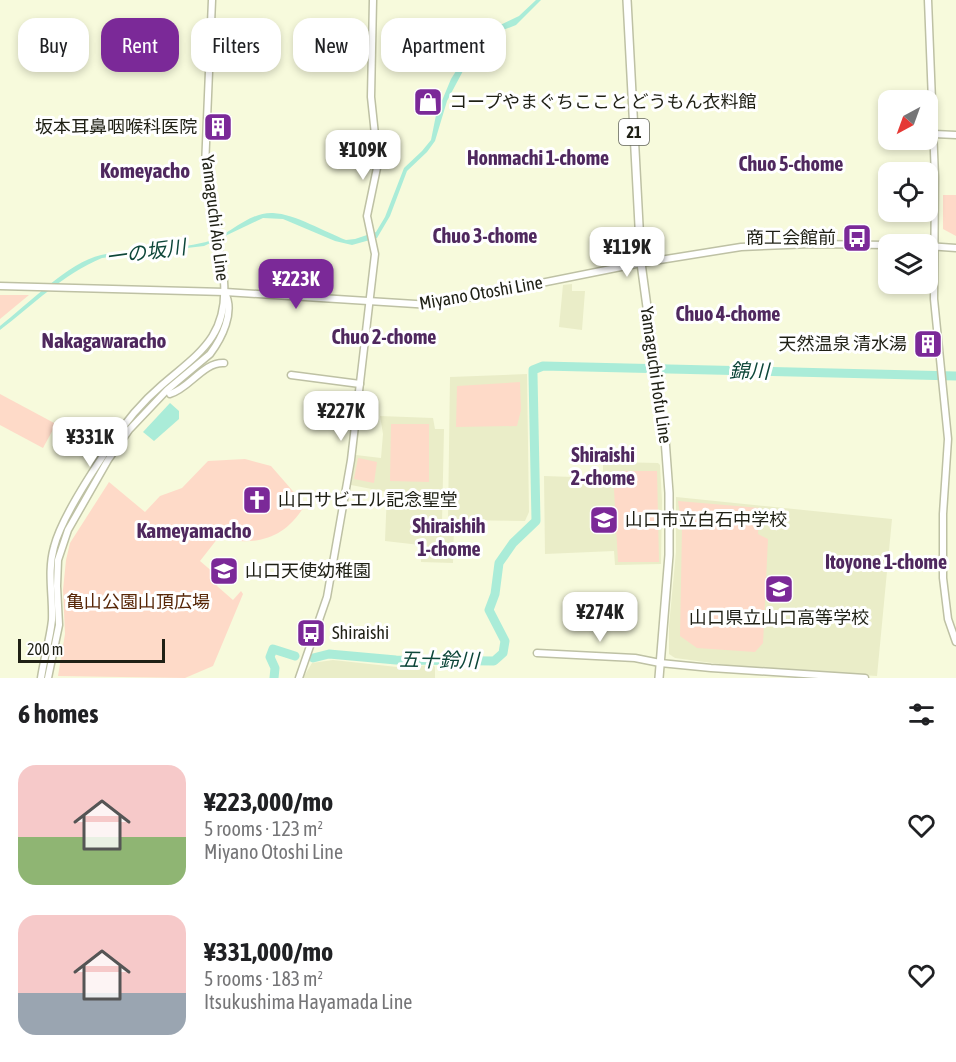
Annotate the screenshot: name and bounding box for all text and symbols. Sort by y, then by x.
chip: Buy [18,18,89,72]
chip: Rent [101,18,179,72]
chip: Filters [191,18,281,72]
chip: New [293,18,369,72]
chip: Apartment [381,18,506,72]
shop icon: コープやまぐちここと どうもん衣料館 [412,86,444,118]
north arrow [878,90,938,150]
map controls [878,90,938,294]
place label: コープやまぐちここと どうもん衣料館 [449,91,756,112]
building icon: 坂本耳鼻咽喉科医院 [202,111,234,143]
place label: 坂本耳鼻咽喉科医院 [35,116,197,137]
road number: 21 [619,119,649,145]
pin: ¥109K [321,130,405,181]
text: ¥109K [340,138,386,161]
district label: Honmachi 1-chome [467,146,609,169]
district label: Chuo 5-chome [739,152,843,175]
street label: Yamaguchi Aio Line [197,154,234,282]
district label: Komeyacho [100,158,190,182]
button: locate [878,162,938,222]
bus stop icon: 商工会館前 [841,222,873,254]
district label: Chuo 3-chome [433,224,537,247]
pin: ¥119K [585,227,669,278]
place label: 商工会館前 [746,227,836,248]
water label: 一の坂川 [105,234,189,268]
button: layers [878,234,938,294]
text: ¥119K [604,235,650,258]
pin: ¥223K [254,259,338,310]
text: ¥223K [273,267,319,290]
street label: Miyano Otoshi Line [417,271,544,314]
district label: Chuo 4-chome [676,302,780,325]
street label: Yamaguchi Hofu Line [636,305,677,445]
district label: Chuo 2-chome [332,325,436,348]
district label: Nakagawaracho [42,328,167,352]
building icon: 天然温泉 清水湯 [912,328,944,360]
place label: 天然温泉 清水湯 [779,333,907,354]
water label: 錦川 [729,359,771,382]
pin: ¥227K [299,391,383,442]
text: ¥227K [318,399,364,422]
pin: ¥331K [48,417,132,468]
text: ¥331K [67,425,113,448]
district label: Shiraishi 2-chome [571,443,635,489]
church icon: 山口サビエル記念聖堂 [241,484,273,516]
place label: 山口サビエル記念聖堂 [278,489,458,510]
school or university icon: 山口市立白石中学校 [588,504,620,536]
place label: 山口市立白石中学校 [625,509,787,530]
district label: Shiraishih 1-chome [412,514,486,560]
district label: Kameyamacho [137,518,252,542]
district label: Itoyone 1-chome [825,550,947,573]
school or university icon: 山口天使幼稚園 [208,555,240,587]
place label: 山口天使幼稚園 [245,560,371,581]
school or university icon: 山口県立山口高等学校 [763,573,795,605]
park label: 亀山公園山頂広場 [66,591,210,612]
pin: ¥274K [558,592,642,643]
text: ¥274K [577,600,623,623]
place label: 山口県立山口高等学校 [689,607,869,628]
bus stop icon: Shiraishi [295,617,327,649]
place label: Shiraishi [332,622,389,643]
scale bar [18,636,165,664]
text: 200 m [27,640,63,658]
water label: 五十鈴川 [399,647,481,672]
icon: filters [905,698,938,731]
text: 6 homes [18,699,98,729]
text: ¥223,000/mo [204,787,333,817]
icon: home [66,789,138,861]
icon: heart [905,809,938,842]
text: 5 rooms · 123 m² [204,817,323,840]
text: Miyano Otoshi Line [204,840,343,863]
text: ¥331,000/mo [204,937,333,967]
icon: home [66,939,138,1011]
icon: heart [905,959,938,992]
text: 5 rooms · 183 m² [204,967,323,990]
text: Itsukushima Hayamada Line [204,990,412,1013]

